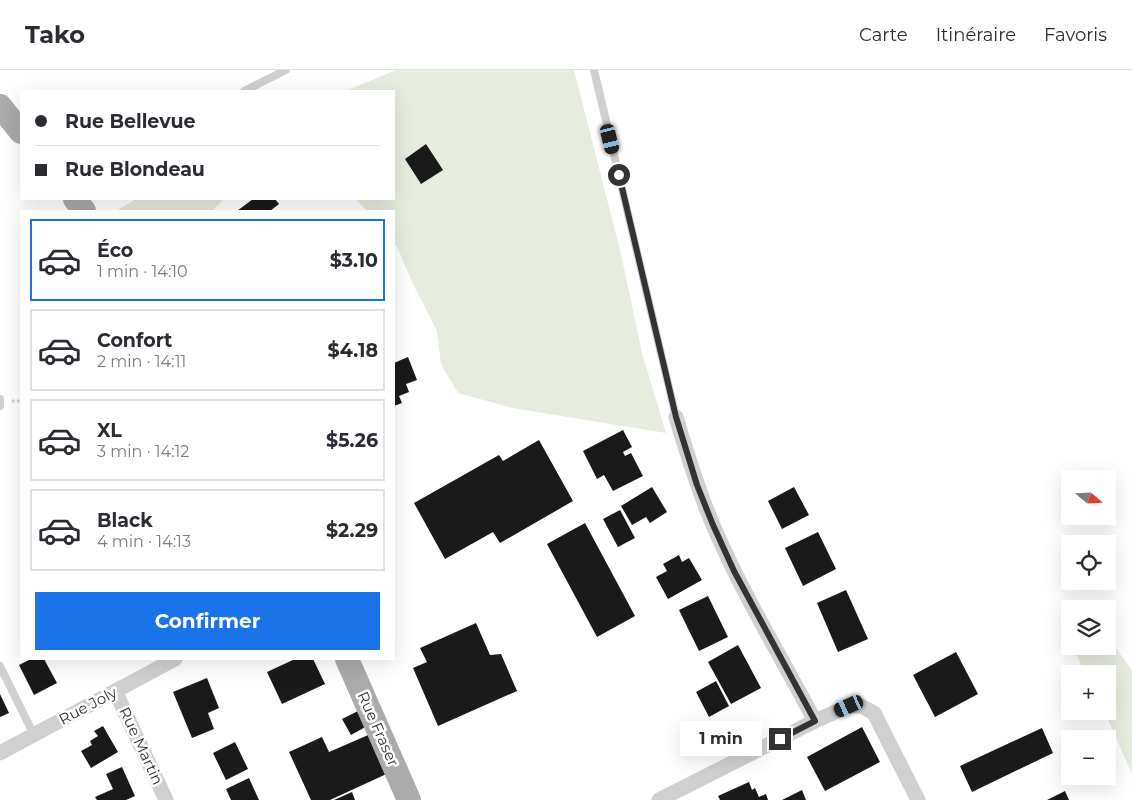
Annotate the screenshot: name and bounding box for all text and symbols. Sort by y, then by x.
text: Tako [25,20,85,49]
text: Carte [859,24,908,46]
text: Itinéraire [936,24,1016,46]
text: Favoris [1044,24,1107,46]
text: Rue Bellevue [65,110,196,133]
car [599,123,620,155]
text: Rue Blondeau [65,158,205,181]
route start [608,164,630,186]
icon: car [37,238,82,283]
text: Éco [97,239,133,262]
text: $3.10 [330,249,378,272]
text: 1 min · 14:10 [97,262,188,281]
icon: car [37,328,82,373]
text: Confort [97,329,172,352]
text: $4.18 [328,339,378,362]
text: 2 min · 14:11 [97,352,186,371]
icon: car [37,418,82,463]
text: XL [97,419,122,442]
text: $5.26 [326,429,378,452]
text: 3 min · 14:12 [97,442,189,461]
north arrow [1061,470,1116,525]
map controls [1061,470,1116,785]
icon: car [37,508,82,553]
text: Black [97,509,153,532]
text: $2.29 [326,519,378,542]
text: 4 min · 14:13 [97,532,191,551]
button: locate [1061,535,1116,590]
button: Confirmer [35,592,380,650]
button: layers [1061,600,1116,655]
button: + [1061,665,1116,720]
street label: Rue Joly [56,682,121,729]
street label: Rue Fraser [354,688,403,769]
car [832,693,865,719]
street label: Rue Martin [115,704,168,788]
callout: 1 min [680,722,762,756]
route end [769,728,791,750]
text: 1 min [699,729,743,748]
button: − [1061,730,1116,785]

